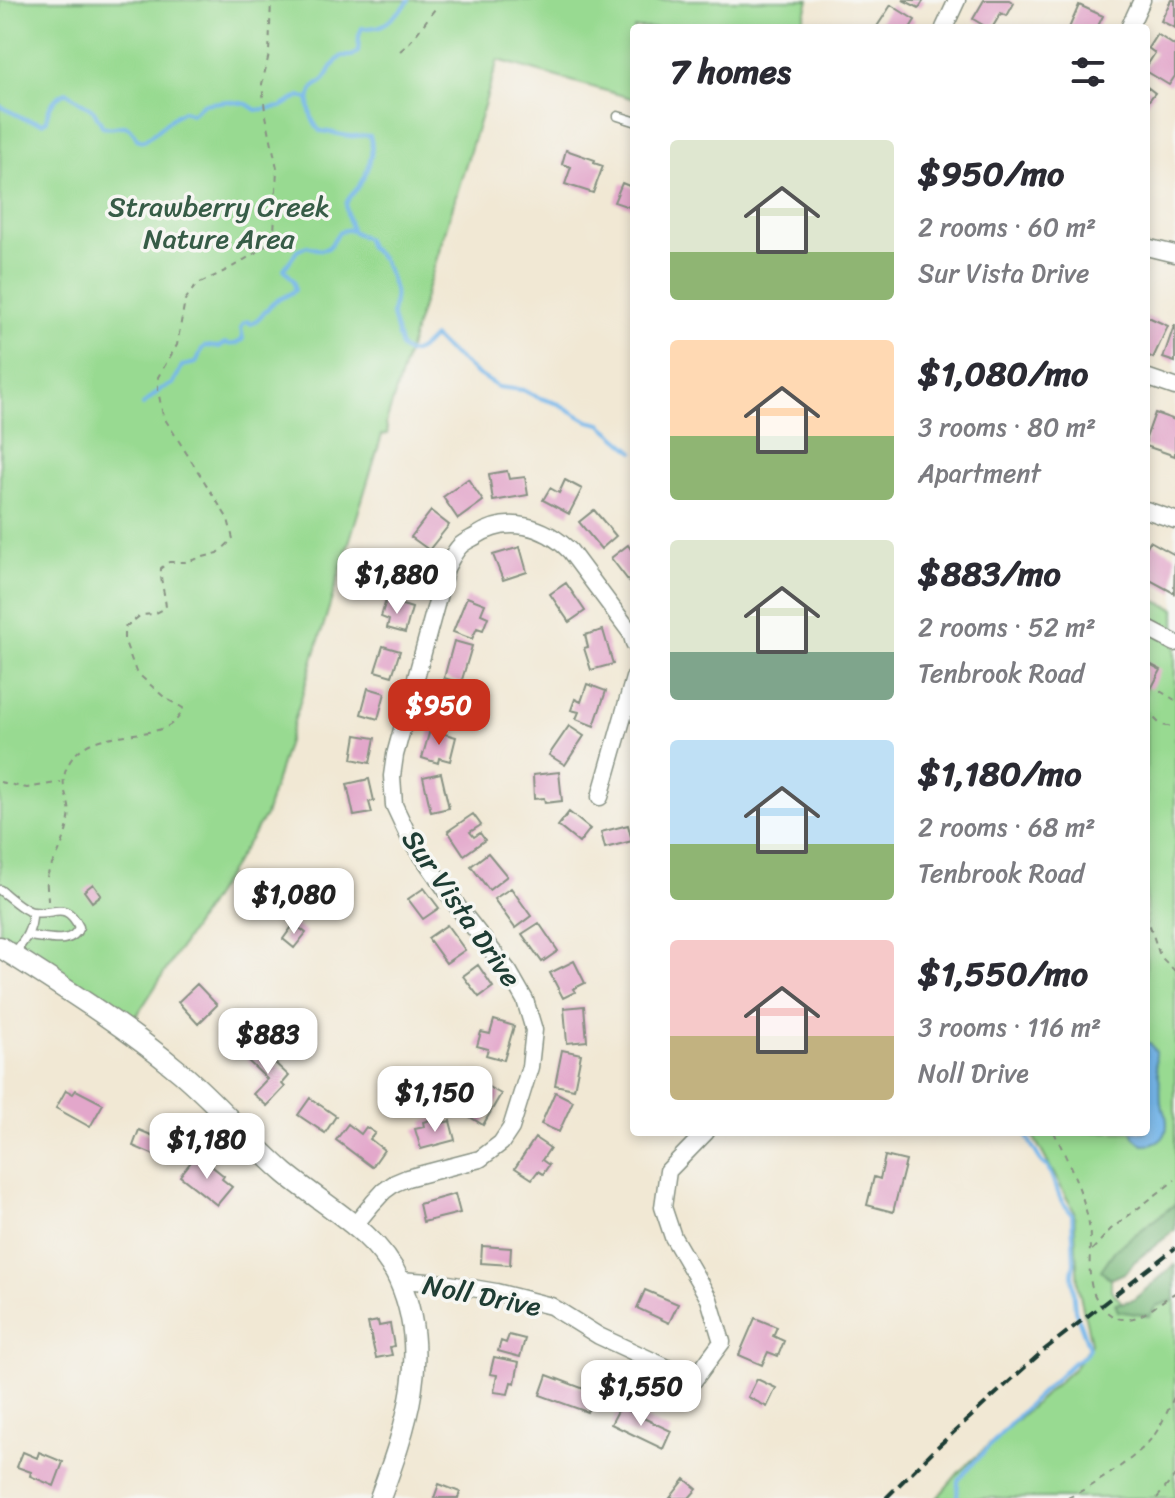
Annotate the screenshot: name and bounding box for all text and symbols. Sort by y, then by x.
text: 7 homes [670,42,791,102]
icon: filters [1066,50,1110,94]
text: $950/mo [918,144,1064,204]
icon: home [734,172,830,268]
park label: Strawberry Creek Nature Area [108,182,330,263]
text: 2 rooms · 60 m² [918,204,1096,250]
text: Sur Vista Drive [918,250,1089,296]
text: $1,080/mo [918,344,1088,404]
icon: home [734,372,830,468]
text: 3 rooms · 80 m² [918,404,1096,450]
text: Apartment [918,450,1041,496]
text: $883/mo [918,544,1061,604]
pin: $1,880 [332,548,462,616]
text: $1,880 [355,551,439,597]
icon: home [734,572,830,668]
text: 2 rooms · 52 m² [918,604,1096,650]
text: Tenbrook Road [918,650,1084,696]
pin: $950 [392,679,486,747]
text: $950 [406,682,472,728]
text: $1,180/mo [918,744,1081,804]
icon: home [734,772,830,868]
text: 2 rooms · 68 m² [918,804,1095,850]
street label: Sur Vista Drive [389,819,535,998]
text: Tenbrook Road [918,850,1084,896]
pin: $1,080 [229,868,359,936]
text: $1,080 [252,871,336,917]
text: $1,550/mo [918,944,1088,1004]
icon: home [734,972,830,1068]
text: 3 rooms · 116 m² [918,1004,1101,1050]
pin: $883 [221,1008,315,1076]
text: $883 [236,1011,300,1057]
text: Noll Drive [918,1050,1029,1096]
pin: $1,150 [370,1066,500,1134]
text: $1,150 [395,1069,475,1115]
pin: $1,180 [142,1113,272,1181]
text: $1,180 [168,1116,246,1162]
street label: Noll Drive [419,1260,545,1331]
pin: $1,550 [576,1360,706,1428]
text: $1,550 [599,1363,683,1409]

